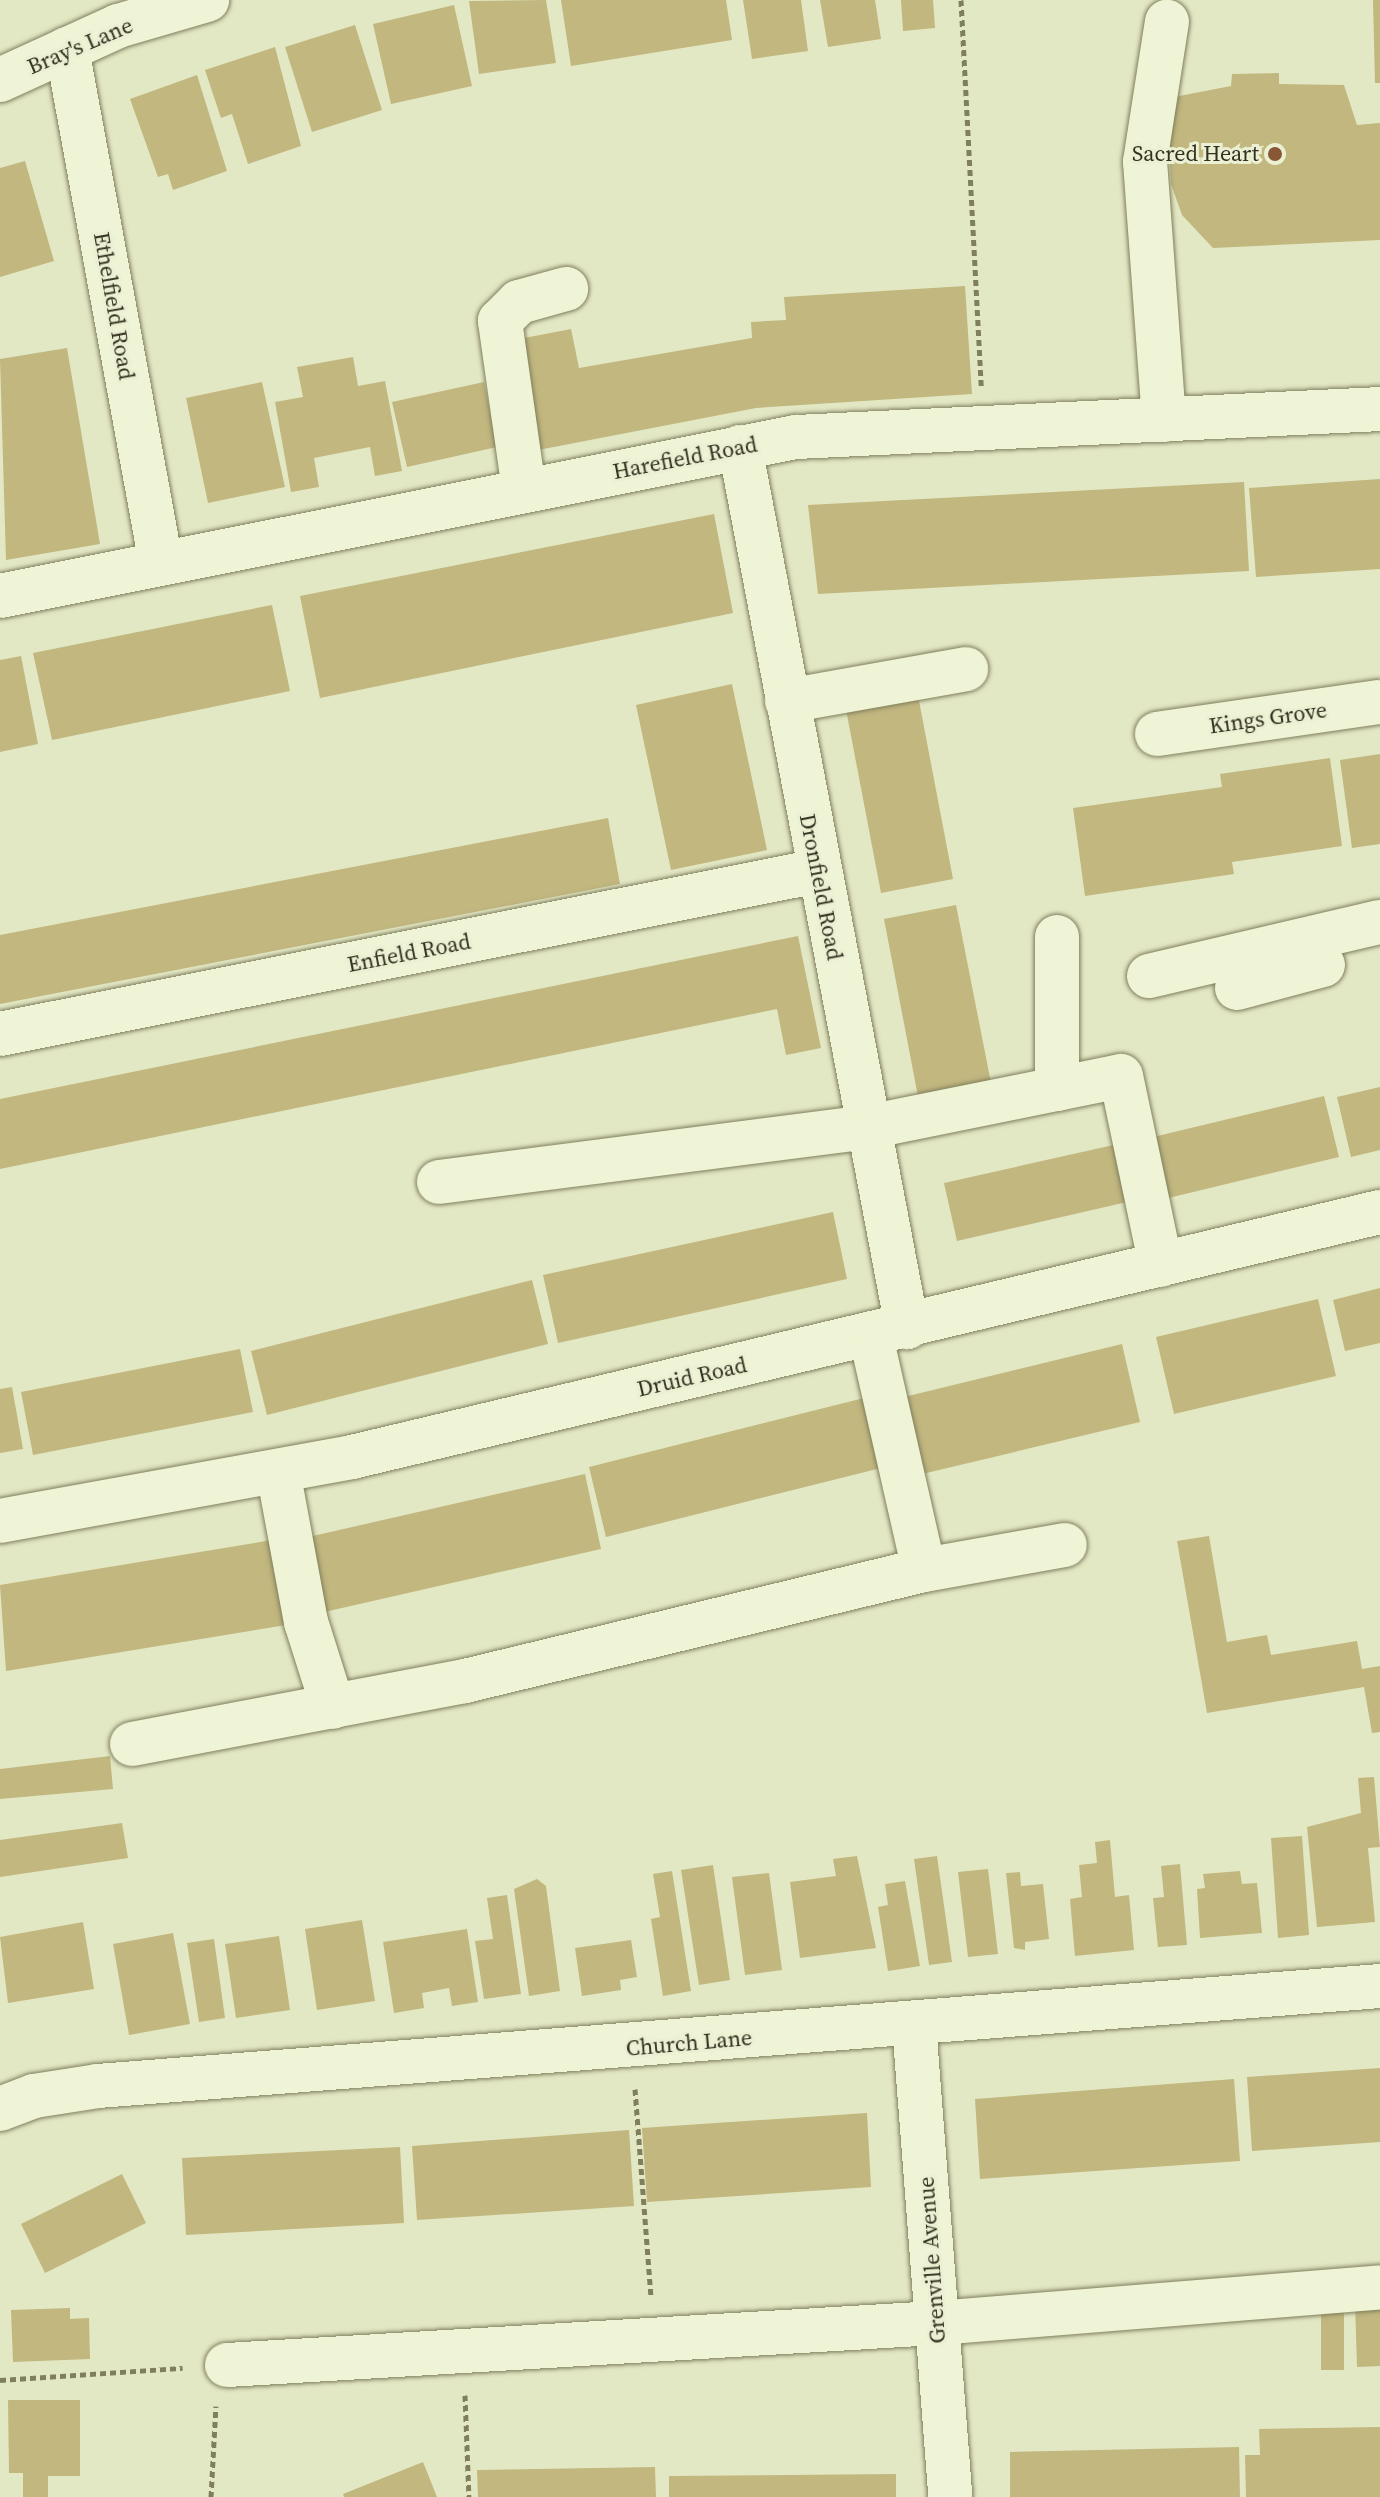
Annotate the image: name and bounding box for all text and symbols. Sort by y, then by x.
street label: Bray's Lane [23,12,137,80]
place label: Sacred Heart [1132,141,1259,167]
marker: Sacred Heart [1266,145,1284,163]
street label: Ethelfield Road [88,230,140,382]
street label: Harefield Road [611,431,759,485]
street label: Kings Grove [1207,697,1329,739]
street label: Dronfield Road [794,812,848,962]
street label: Enfield Road [345,928,473,978]
street label: Druid Road [635,1352,749,1402]
street label: Church Lane [625,2024,753,2062]
street label: Grenville Avenue [913,2176,951,2344]

